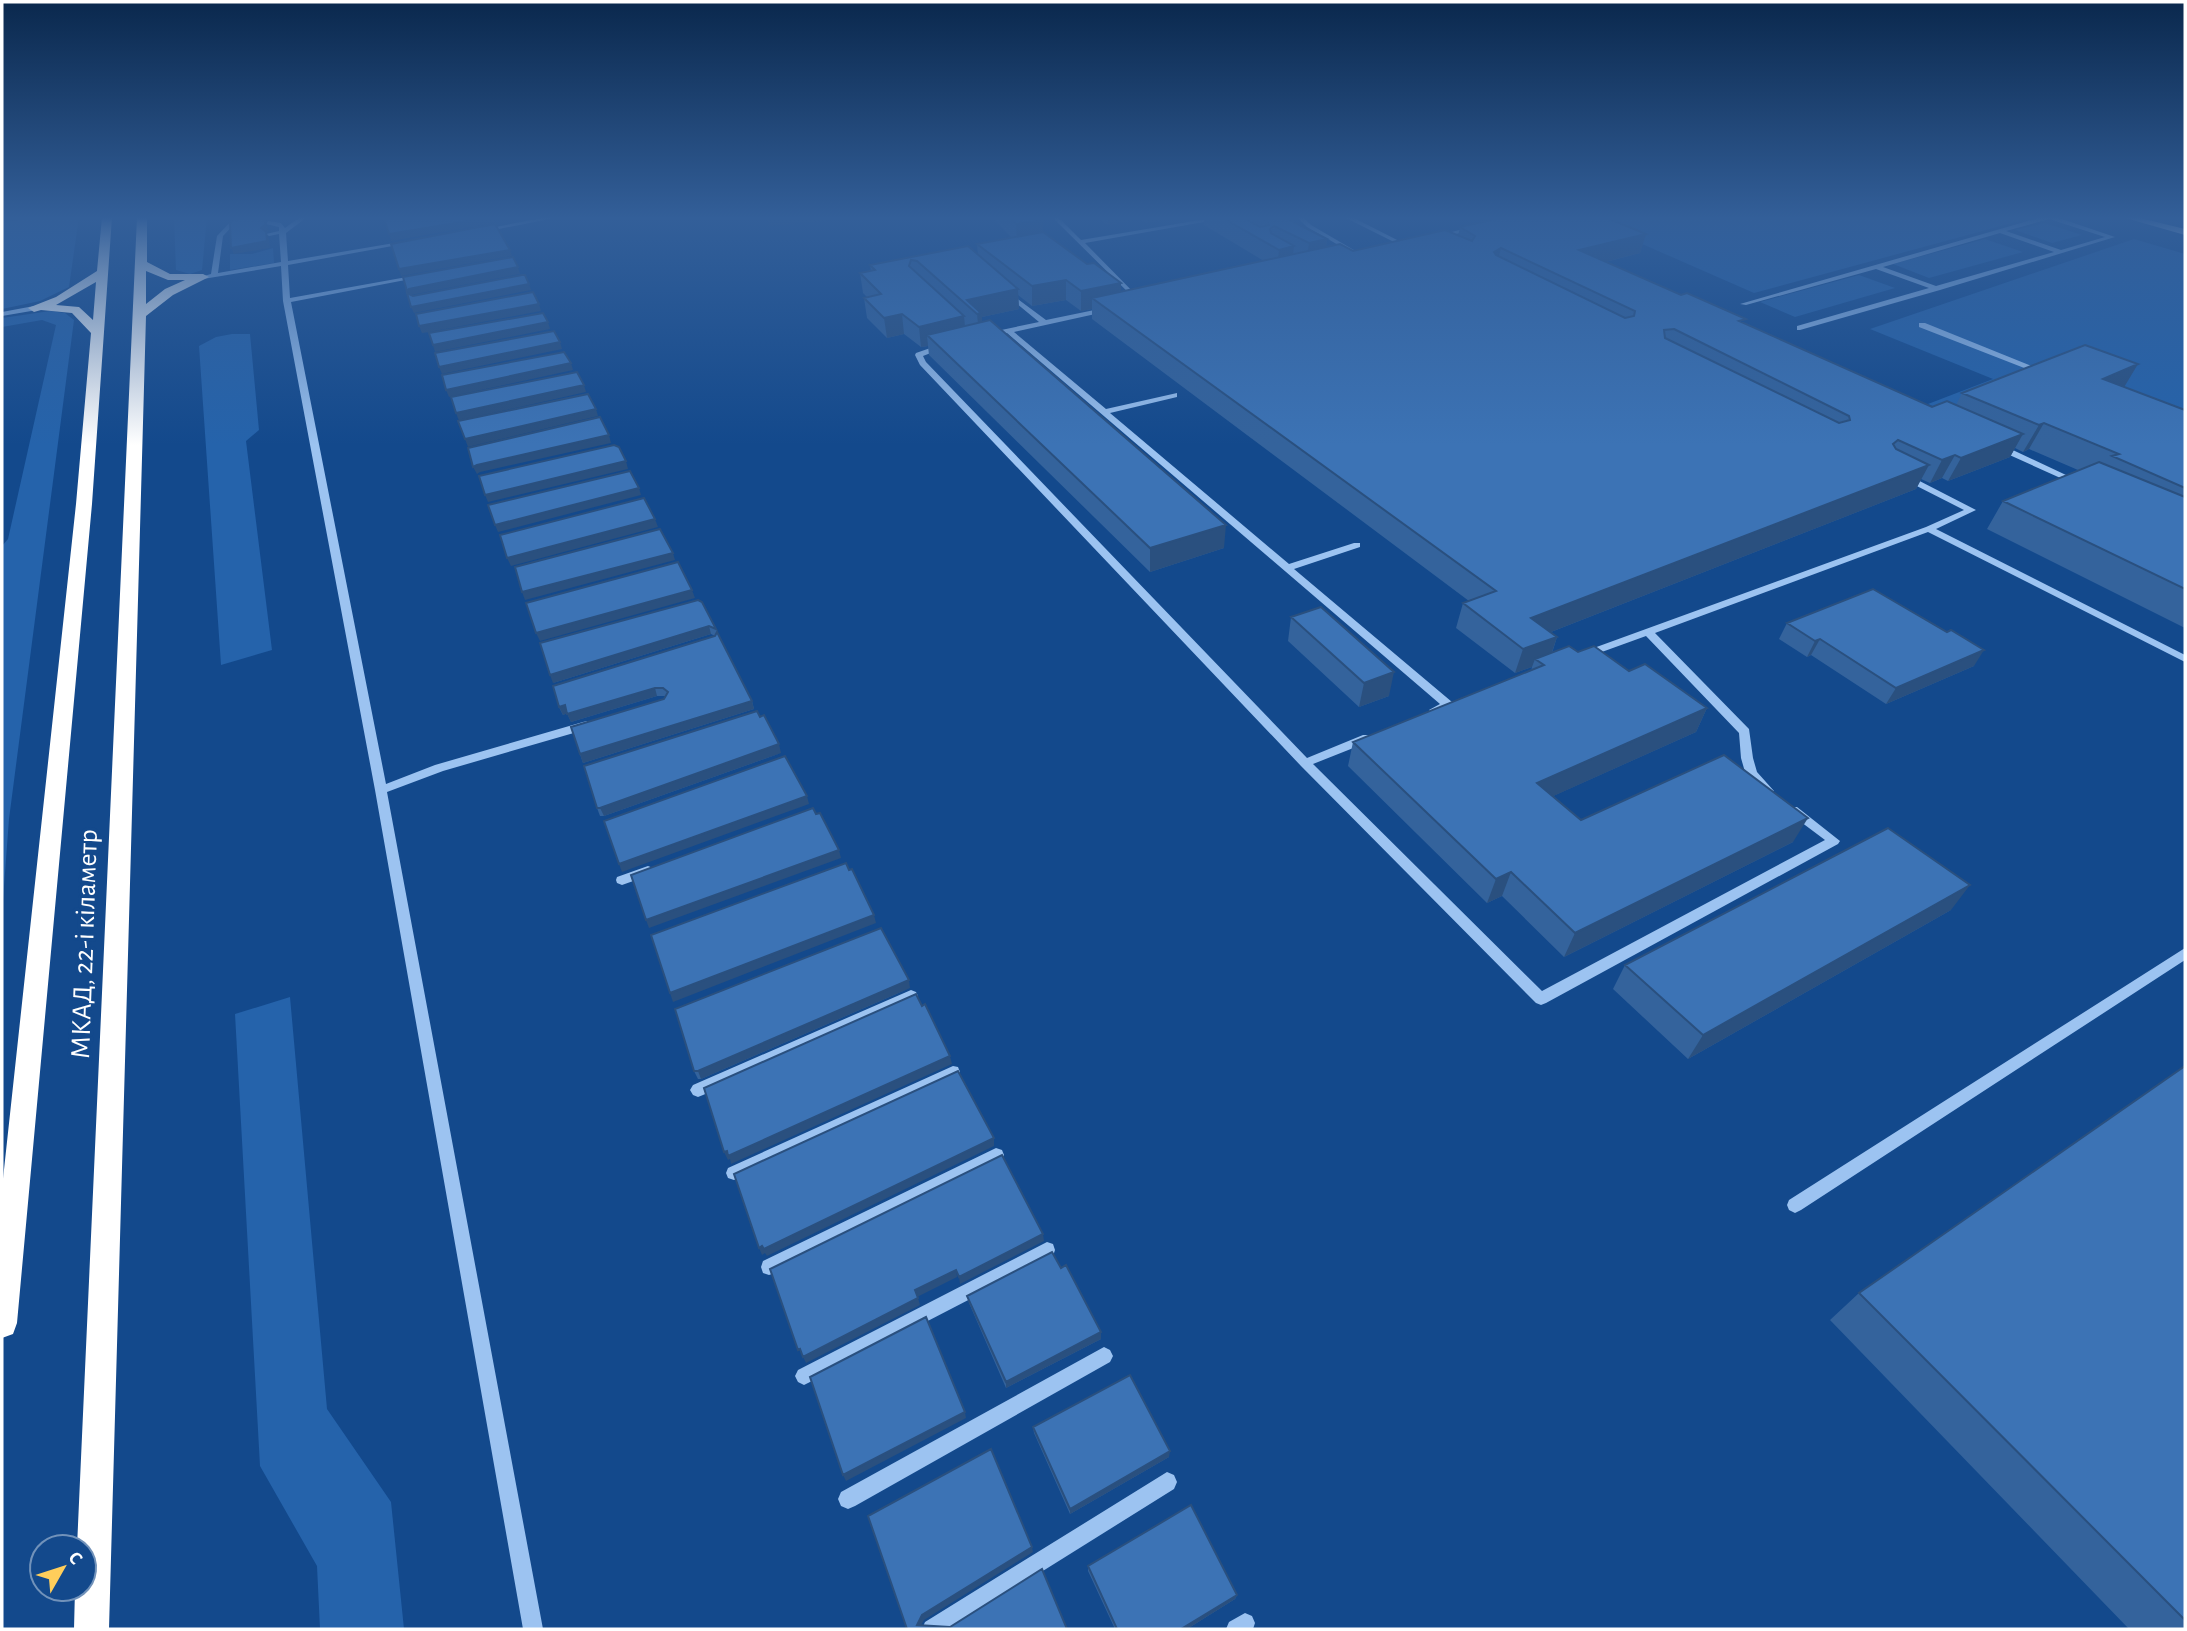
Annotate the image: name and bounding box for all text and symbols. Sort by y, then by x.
street label: МКАД, 22-і кіламетр [67,829,103,1059]
north arrow [28,1533,98,1603]
text: С [64,1548,86,1568]

